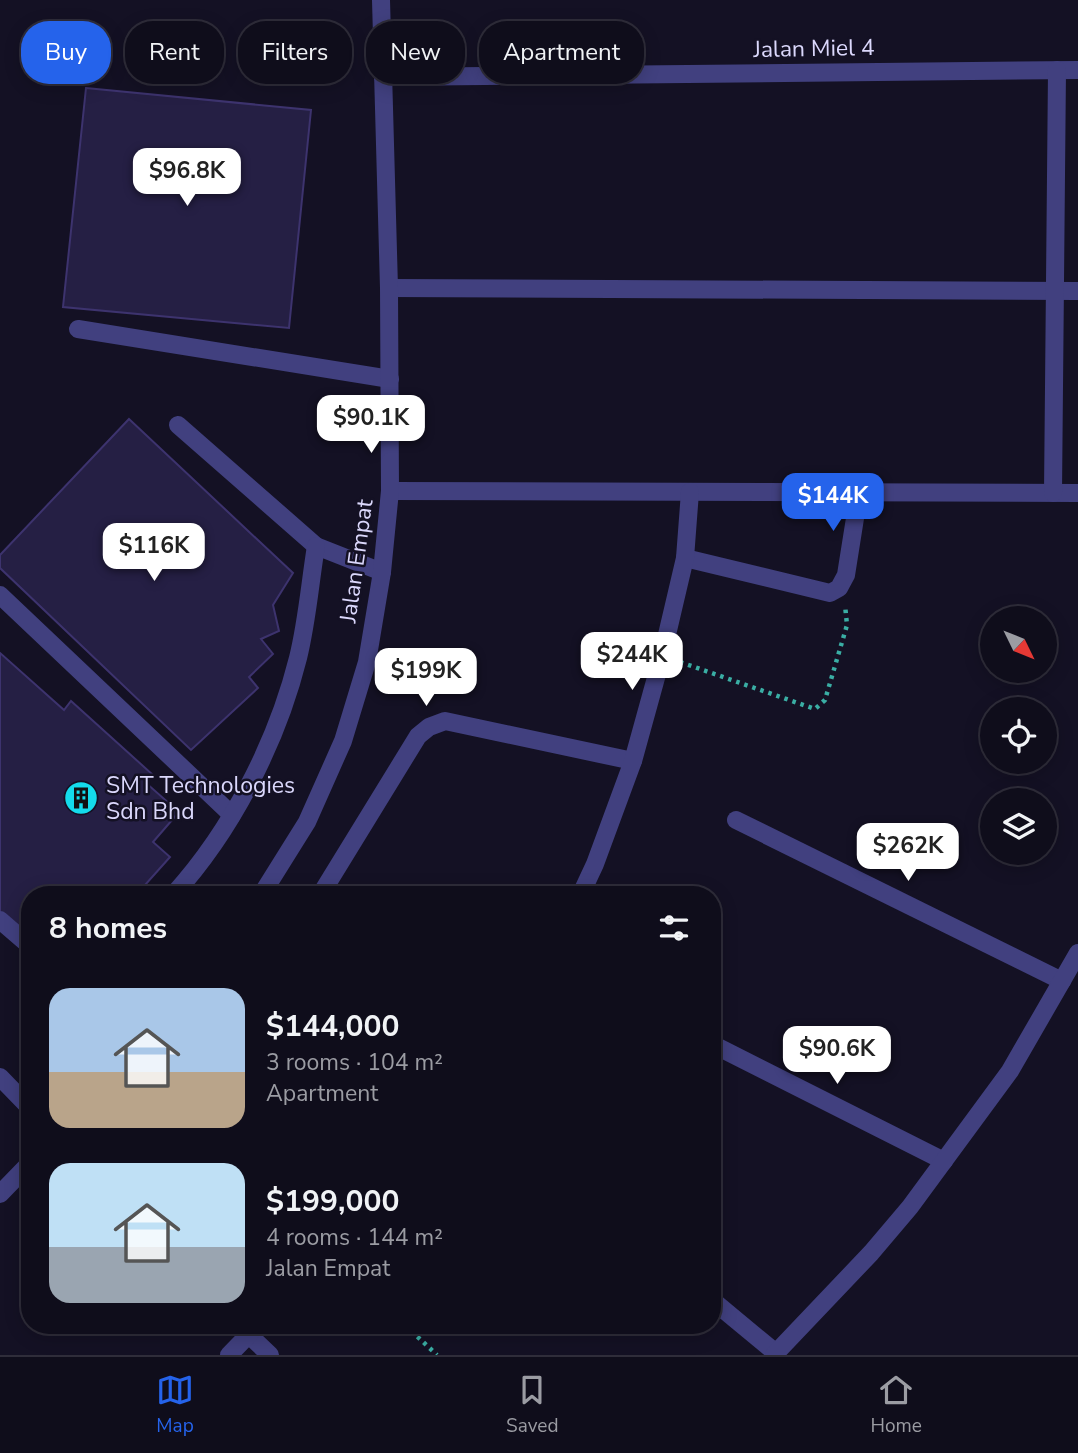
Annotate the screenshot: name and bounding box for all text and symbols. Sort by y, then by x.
chip: Buy [21,21,111,84]
chip: Rent [125,21,224,84]
chip: Filters [238,21,352,84]
chip: New [366,21,465,84]
chip: Apartment [479,21,644,84]
street label: Jalan Miel 4 [752,32,875,65]
pin: $96.8K [130,148,244,208]
text: $96.8K [149,155,225,186]
pin: $90.1K [314,396,428,455]
text: $90.1K [333,402,409,433]
pin: $144K [784,474,882,533]
text: $144K [798,480,868,511]
street label: Jalan Empat [332,496,381,626]
pin: $116K [105,524,203,583]
text: $116K [119,530,189,561]
north arrow [980,606,1057,682]
map controls [980,606,1057,865]
pin: $244K [583,632,681,692]
text: $244K [597,639,667,670]
pin: $199K [377,648,475,708]
text: $199K [391,655,461,686]
button: locate [980,697,1057,774]
place label: SMT Technologies Sdn Bhd [106,770,295,827]
building icon: SMT Technologies Sdn Bhd [62,779,100,817]
button: layers [980,788,1057,865]
pin: $262K [859,824,957,883]
text: $262K [873,830,943,861]
text: 8 homes [49,908,167,949]
icon: filters [655,909,693,947]
text: $144,000 [266,1006,399,1047]
icon: home [105,1016,189,1100]
pin: $90.6K [780,1026,894,1086]
text: $90.6K [799,1033,875,1064]
text: 3 rooms · 104 m² [266,1047,443,1078]
text: Apartment [266,1078,378,1109]
text: $199,000 [266,1181,399,1222]
icon: home [105,1191,189,1275]
text: 4 rooms · 144 m² [266,1222,443,1253]
text: Jalan Empat [266,1253,390,1284]
tab: Map [156,1371,194,1439]
tab: Saved [506,1371,559,1439]
tab: Home [871,1371,922,1439]

